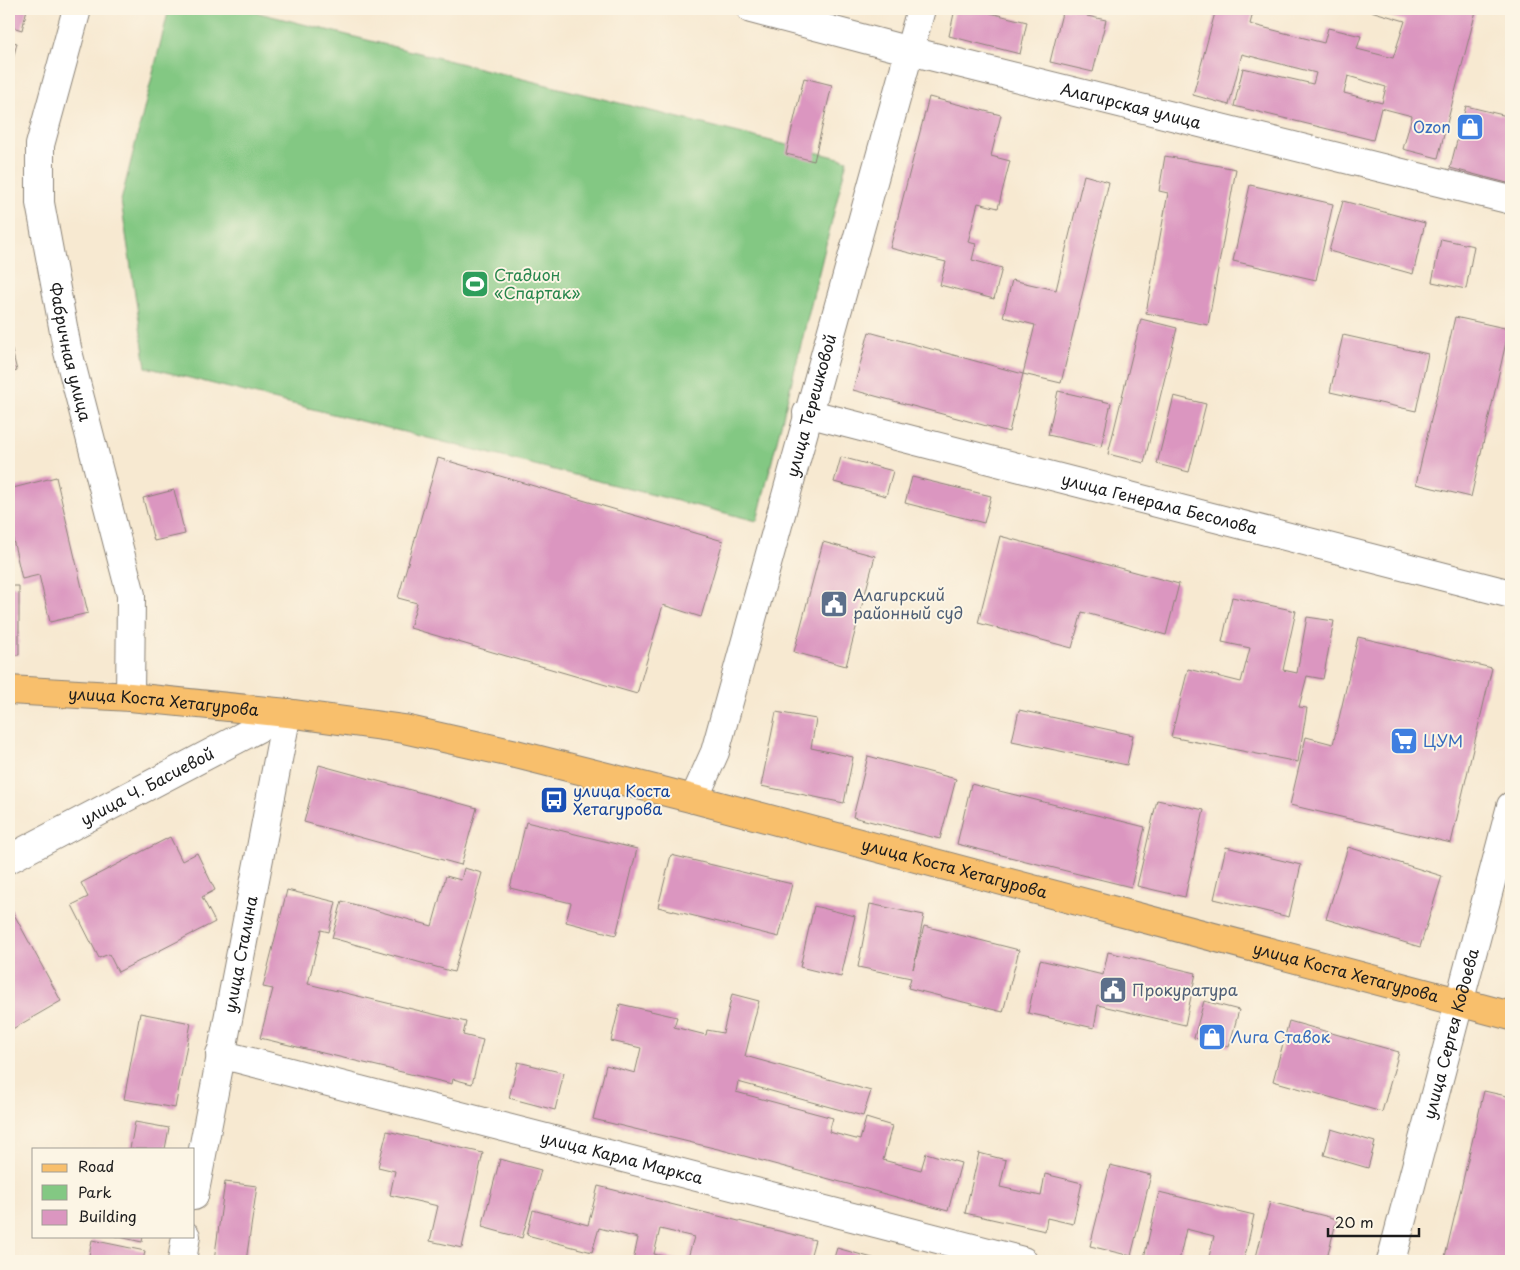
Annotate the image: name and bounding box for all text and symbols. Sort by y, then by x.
street label: Алагирская улица [1058,76,1204,134]
shop icon: Ozon [1455,112,1485,142]
place label: Ozon [1413,114,1451,138]
place label: Стадион «Спартак» [494,262,580,304]
sports icon: Стадион «Спартак» [460,269,490,299]
street label: Фабричная улица [44,280,99,424]
street label: улица Терешковой [779,331,841,480]
street label: улица Генерала Бесолова [1059,466,1260,539]
place label: Алагирский районный суд [853,582,963,624]
public building icon: Алагирский районный суд [819,589,849,619]
street label: улица Коста Хетагурова [68,680,260,721]
supermarket icon: ЦУМ [1389,726,1419,756]
place label: ЦУМ [1423,728,1463,752]
street label: улица Ч. Басиевой [76,741,218,831]
place label: улица Коста Хетагурова [573,778,671,820]
bus stop icon: улица Коста Хетагурова [539,785,569,815]
street label: улица Коста Хетагурова [859,831,1050,903]
street label: улица Сталина [217,894,263,1015]
street label: улица Коста Хетагурова [1251,935,1442,1007]
street label: улица Сергея Кодоева [1416,945,1484,1122]
public building icon: Прокуратура [1098,975,1128,1005]
place label: Прокуратура [1132,977,1238,1001]
shop icon: Лига Ставок [1197,1022,1227,1052]
place label: Лига Ставок [1231,1024,1331,1048]
street label: улица Карла Маркса [538,1124,706,1189]
legend [32,1148,195,1238]
text: Road [78,1154,114,1177]
text: Park [78,1180,112,1203]
text: Building [78,1204,137,1227]
scale bar [1328,1205,1419,1237]
text: 20 m [1335,1210,1374,1233]

